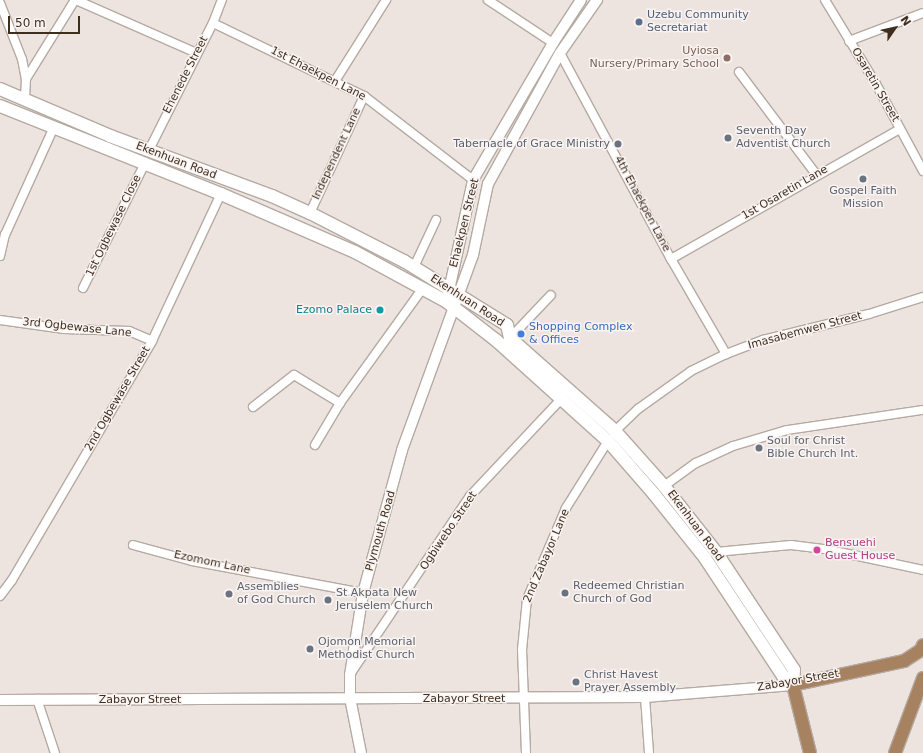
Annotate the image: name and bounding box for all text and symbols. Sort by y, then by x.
scale bar [10,8,82,34]
north arrow [875,8,915,48]
place label: Uzebu Community Secretariat [647,9,749,35]
text: N [897,14,913,28]
text: 50 m [15,16,46,30]
marker: Uzebu Community Secretariat [634,17,644,27]
street label: Ehenede Street [161,34,211,116]
street label: 1st Ehaekpen Lane [268,44,368,104]
place label: Uyiosa Nursery/Primary School [590,45,719,71]
street label: Osaretin Street [848,46,902,124]
marker: Uyiosa Nursery/Primary School [722,53,732,63]
street label: Independent Lane [310,106,364,202]
place label: Seventh Day Adventist Church [736,125,830,151]
marker: Seventh Day Adventist Church [723,133,733,143]
place label: Tabernacle of Grace Ministry [453,137,610,151]
marker: Tabernacle of Grace Ministry [613,139,623,149]
street label: Ekenhuan Road [134,140,218,182]
street label: 4th Ehaekpen Lane [611,154,673,254]
street label: 1st Osaretin Lane [740,163,830,223]
street label: 1st Ogbewase Close [84,173,144,279]
marker: Gospel Faith Mission [858,174,868,184]
street label: Ehaekpen Street [448,177,482,269]
place label: Gospel Faith Mission [829,185,897,211]
street label: Ekenhuan Road [428,272,506,330]
place label: Ezomo Palace [296,303,372,317]
marker: Ezomo Palace [375,305,385,315]
street label: Imasabemwen Street [747,309,863,353]
street label: 3rd Ogbewase Lane [22,316,132,340]
place label: Shopping Complex & Offices [529,321,632,347]
marker: Shopping Complex & Offices [516,329,526,339]
street label: 2nd Ogbewase Street [83,344,153,454]
place label: Soul for Christ Bible Church Int. [767,435,858,461]
marker: Soul for Christ Bible Church Int. [754,443,764,453]
street label: Ekenhuan Road [664,488,726,564]
street label: Plymouth Road [363,489,399,573]
street label: Ogbiwebo Street [418,489,480,573]
street label: 2nd Zabayor Lane [521,507,573,605]
place label: Bensuehi Guest House [825,537,895,563]
marker: Bensuehi Guest House [812,545,822,555]
street label: Ezomom Lane [173,548,251,578]
place label: Redeemed Christian Church of God [573,580,684,606]
place label: Assemblies of God Church [237,581,316,607]
place label: St Akpata New Jeruselem Church [336,587,433,613]
marker: Redeemed Christian Church of God [560,588,570,598]
marker: Assemblies of God Church [224,589,234,599]
marker: St Akpata New Jeruselem Church [323,595,333,605]
place label: Ojomon Memorial Methodist Church [318,636,415,662]
marker: Ojomon Memorial Methodist Church [305,644,315,654]
street label: Zabayor Street [756,667,840,695]
place label: Christ Havest Prayer Assembly [584,669,676,695]
marker: Christ Havest Prayer Assembly [571,677,581,687]
street label: Zabayor Street [423,692,505,706]
street label: Zabayor Street [99,693,181,707]

